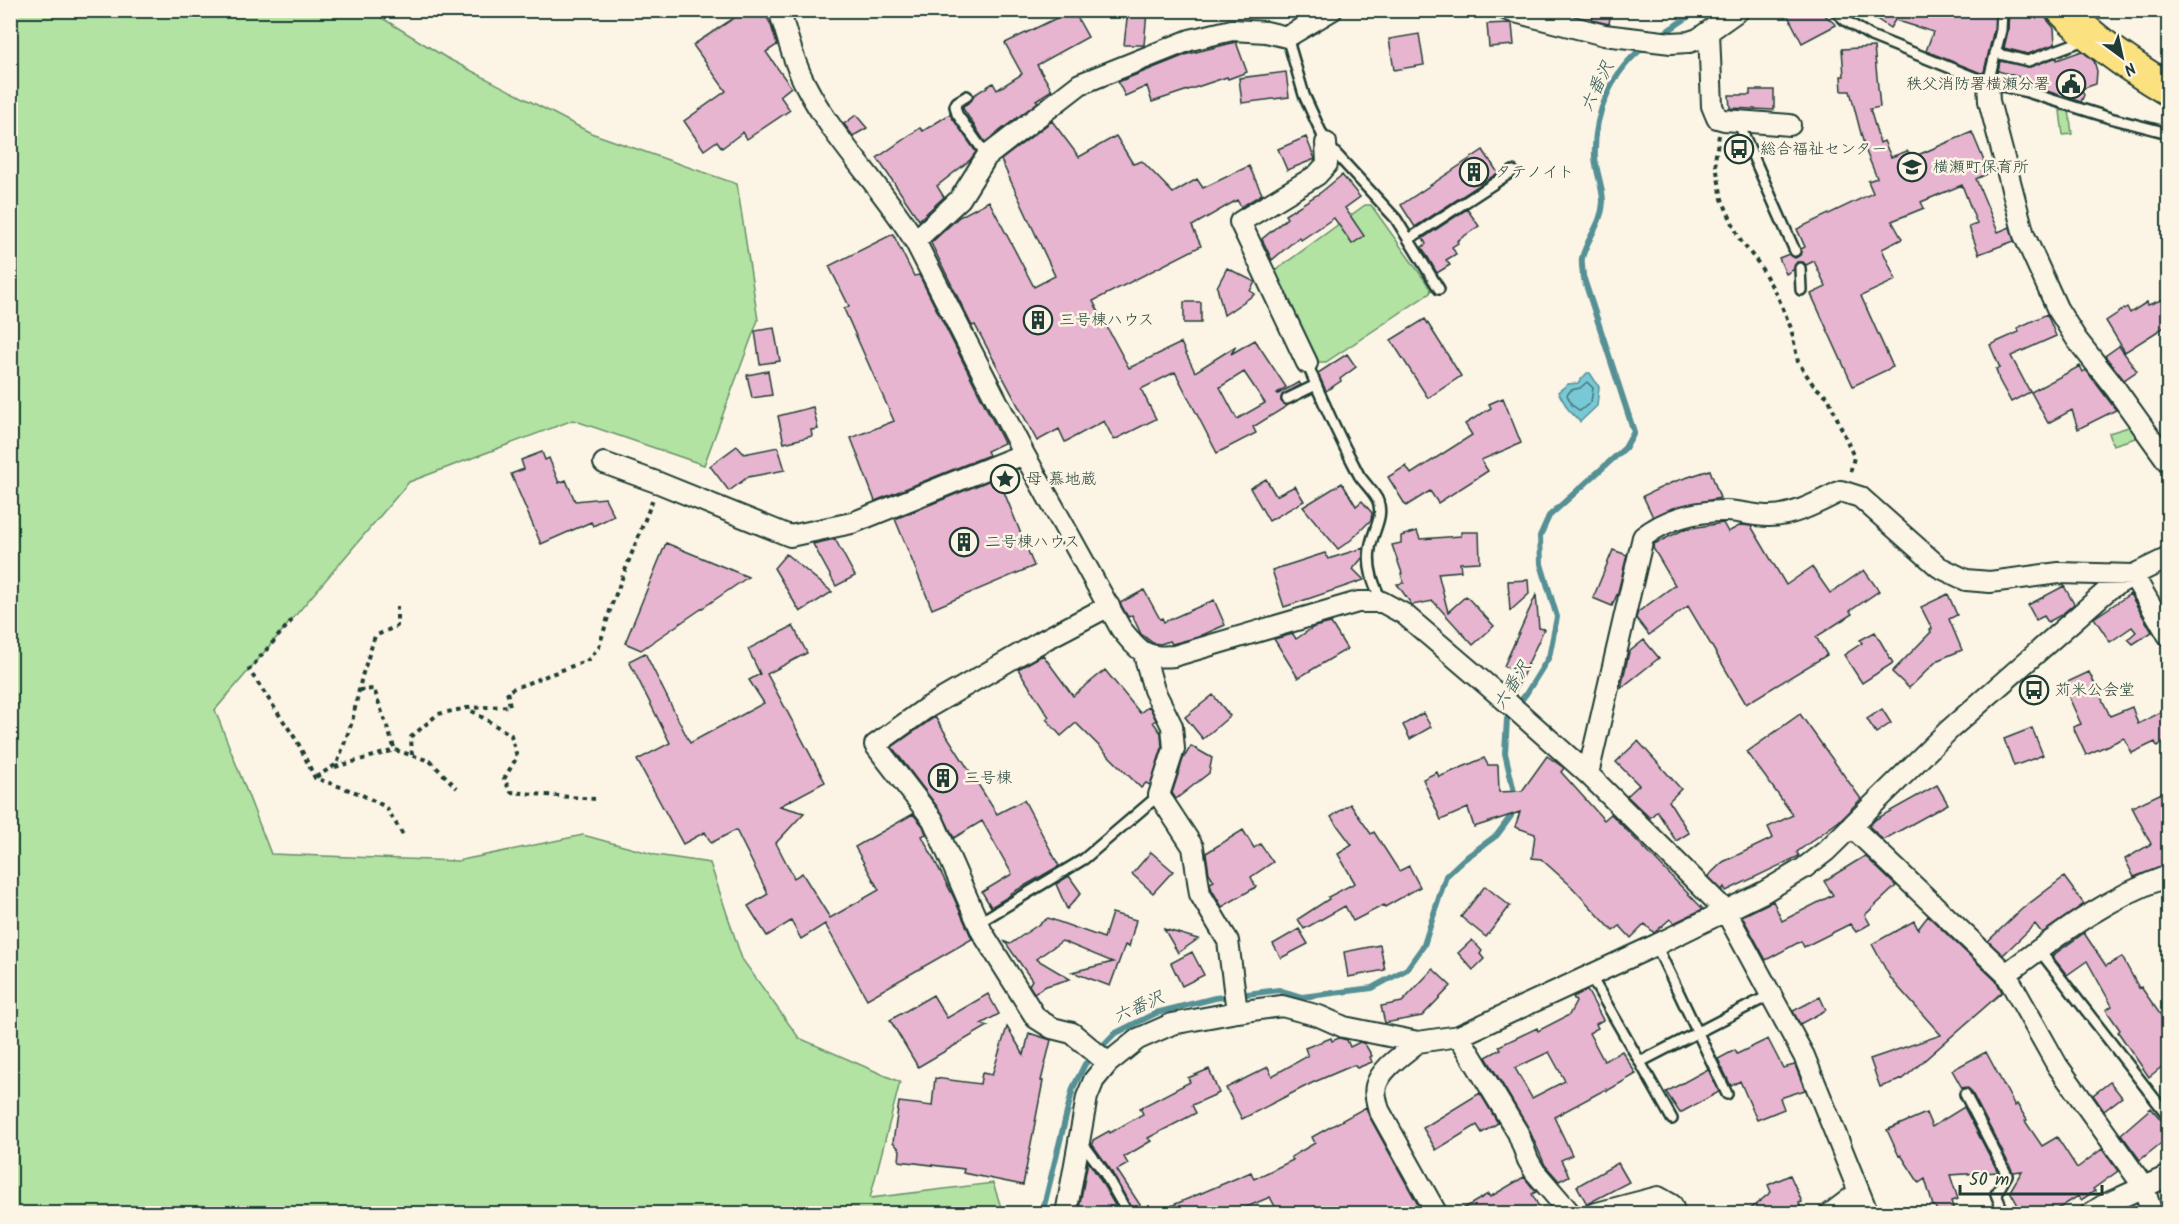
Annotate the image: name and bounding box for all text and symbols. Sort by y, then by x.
north arrow [2092,27,2152,87]
water label: 六番沢 [1573,55,1623,118]
text: N [2118,55,2140,82]
public building icon: 秩父消防署横瀬分署 [2055,68,2087,100]
place label: 秩父消防署横瀬分署 [1906,72,2050,97]
bus stop icon: 総合福祉センター [1723,133,1755,165]
place label: 総合福祉センター [1760,137,1887,162]
school or university icon: 横瀬町保育所 [1896,151,1928,183]
place label: 横瀬町保育所 [1933,155,2029,180]
building icon: タテノイト [1458,156,1490,188]
place label: タテノイト [1495,160,1574,185]
building icon: 三号棟ハウス [1022,304,1054,336]
place label: 三号棟ハウス [1059,308,1154,333]
place icon: 母 慕地蔵 [989,463,1021,495]
place label: 母 慕地蔵 [1026,467,1096,492]
building icon: 二号棟ハウス [948,526,980,558]
place label: 二号棟ハウス [985,530,1080,555]
water label: 六番沢 [1486,655,1540,717]
bus stop icon: 苅米公会堂 [2018,674,2050,706]
place label: 苅米公会堂 [2055,678,2135,703]
building icon: 三号棟 [927,762,959,794]
place label: 三号棟 [964,766,1012,791]
water label: 六番沢 [1108,983,1170,1032]
scale bar [1960,1158,2102,1196]
text: 50 m [1969,1166,2009,1195]

